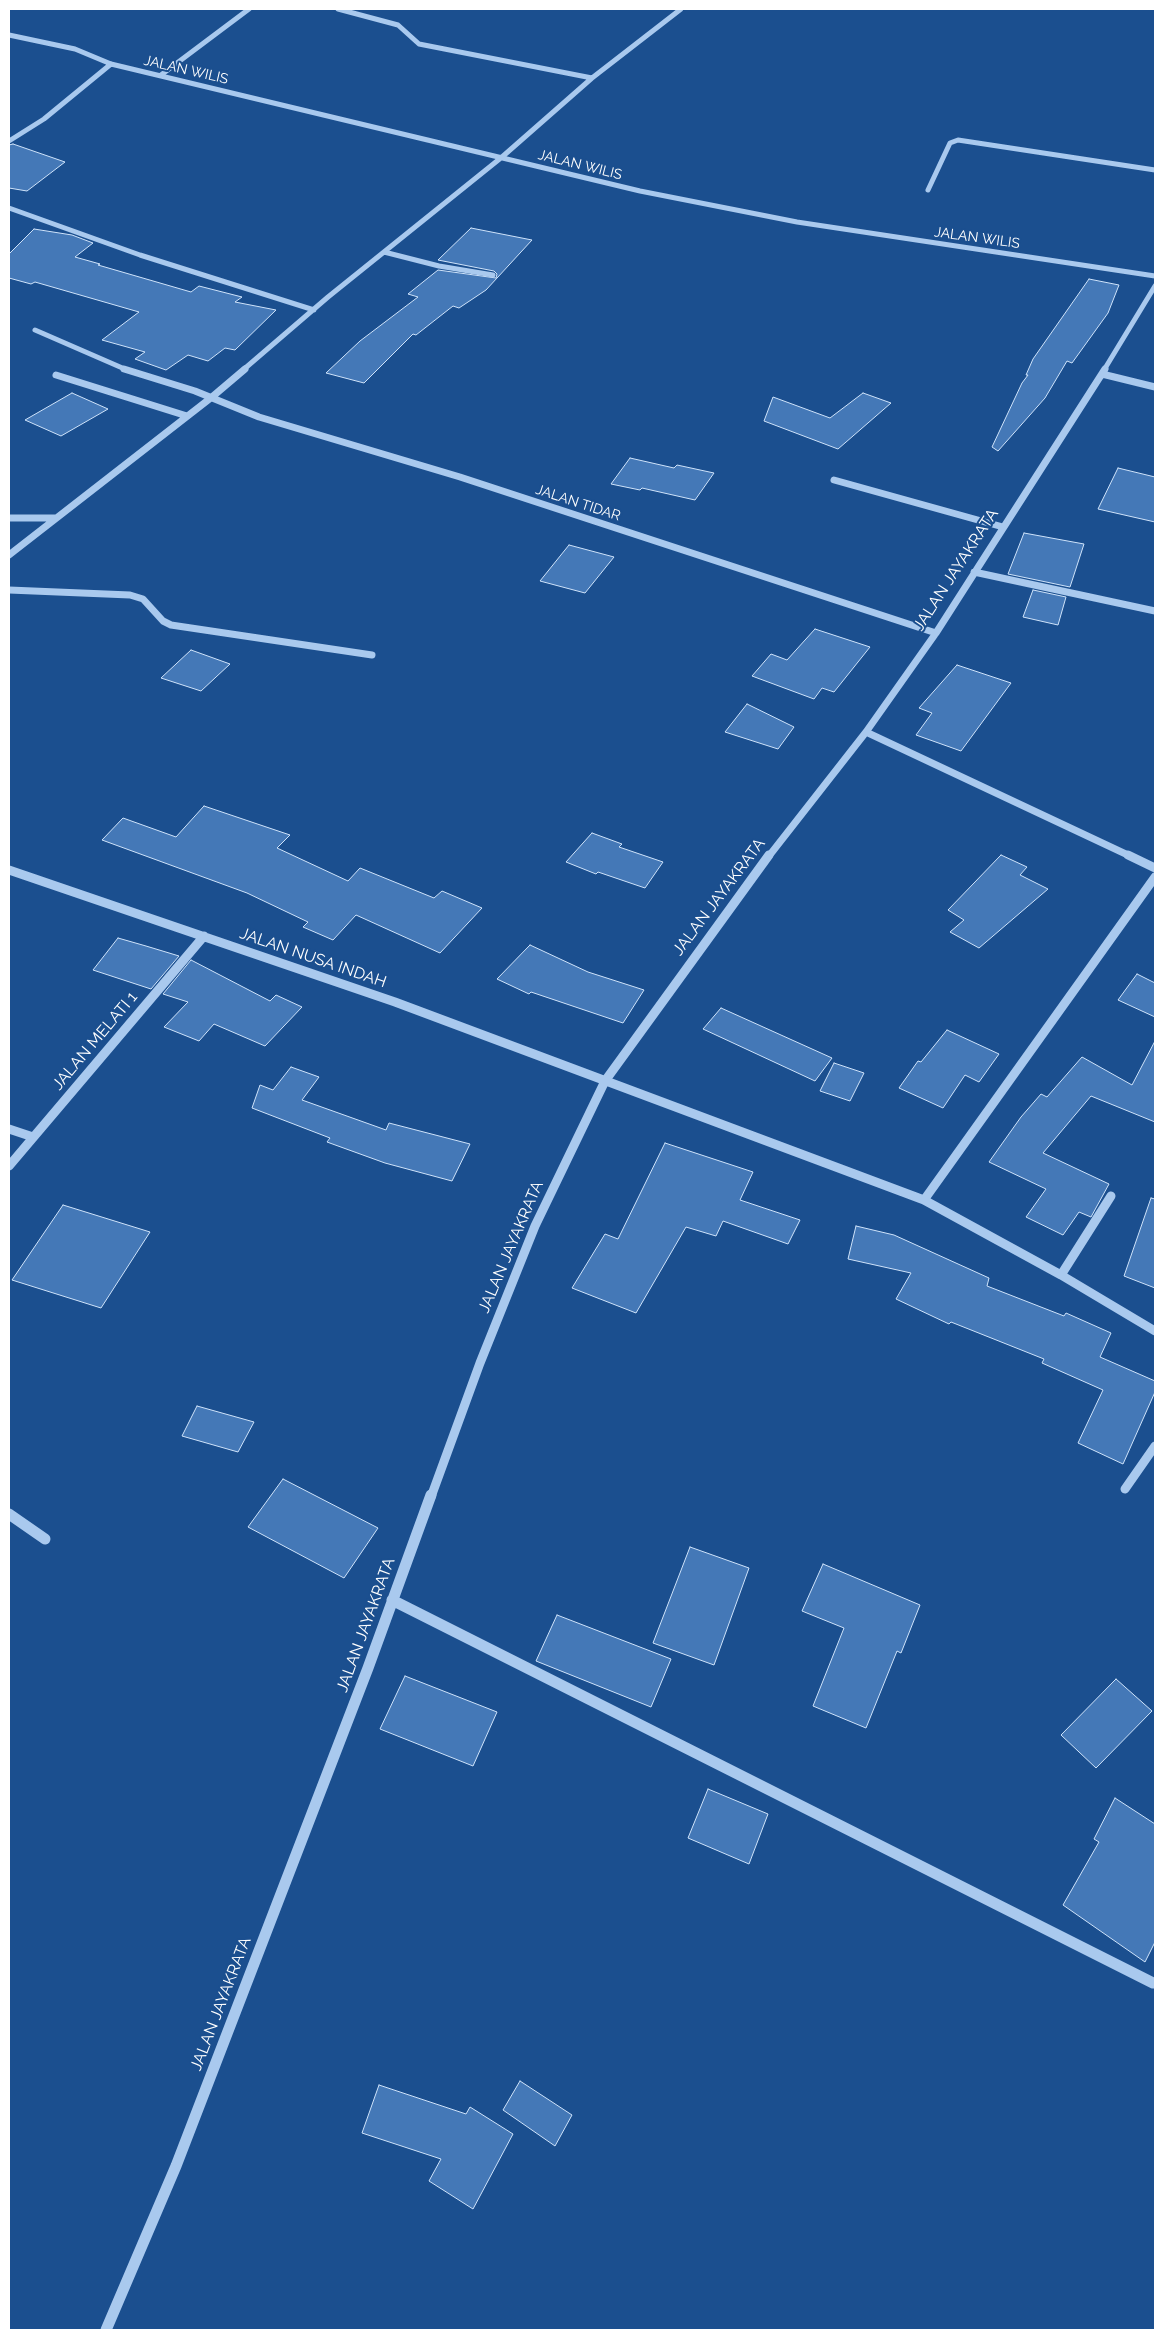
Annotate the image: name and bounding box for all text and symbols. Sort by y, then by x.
street label: JALAN WILIS [142,52,230,88]
street label: JALAN WILIS [536,146,624,184]
street label: JALAN WILIS [933,224,1021,252]
street label: JALAN TIDAR [533,481,623,525]
street label: JALAN JAYAKRATA [909,505,1003,635]
street label: JALAN JAYAKRATA [669,835,769,959]
street label: JALAN NUSA INDAH [237,924,389,992]
street label: JALAN MELATI 1 [48,988,142,1094]
street label: JALAN JAYAKRATA [474,1178,548,1316]
street label: JALAN JAYAKRATA [333,1555,399,1695]
street label: JALAN JAYAKRATA [187,1934,255,2074]

